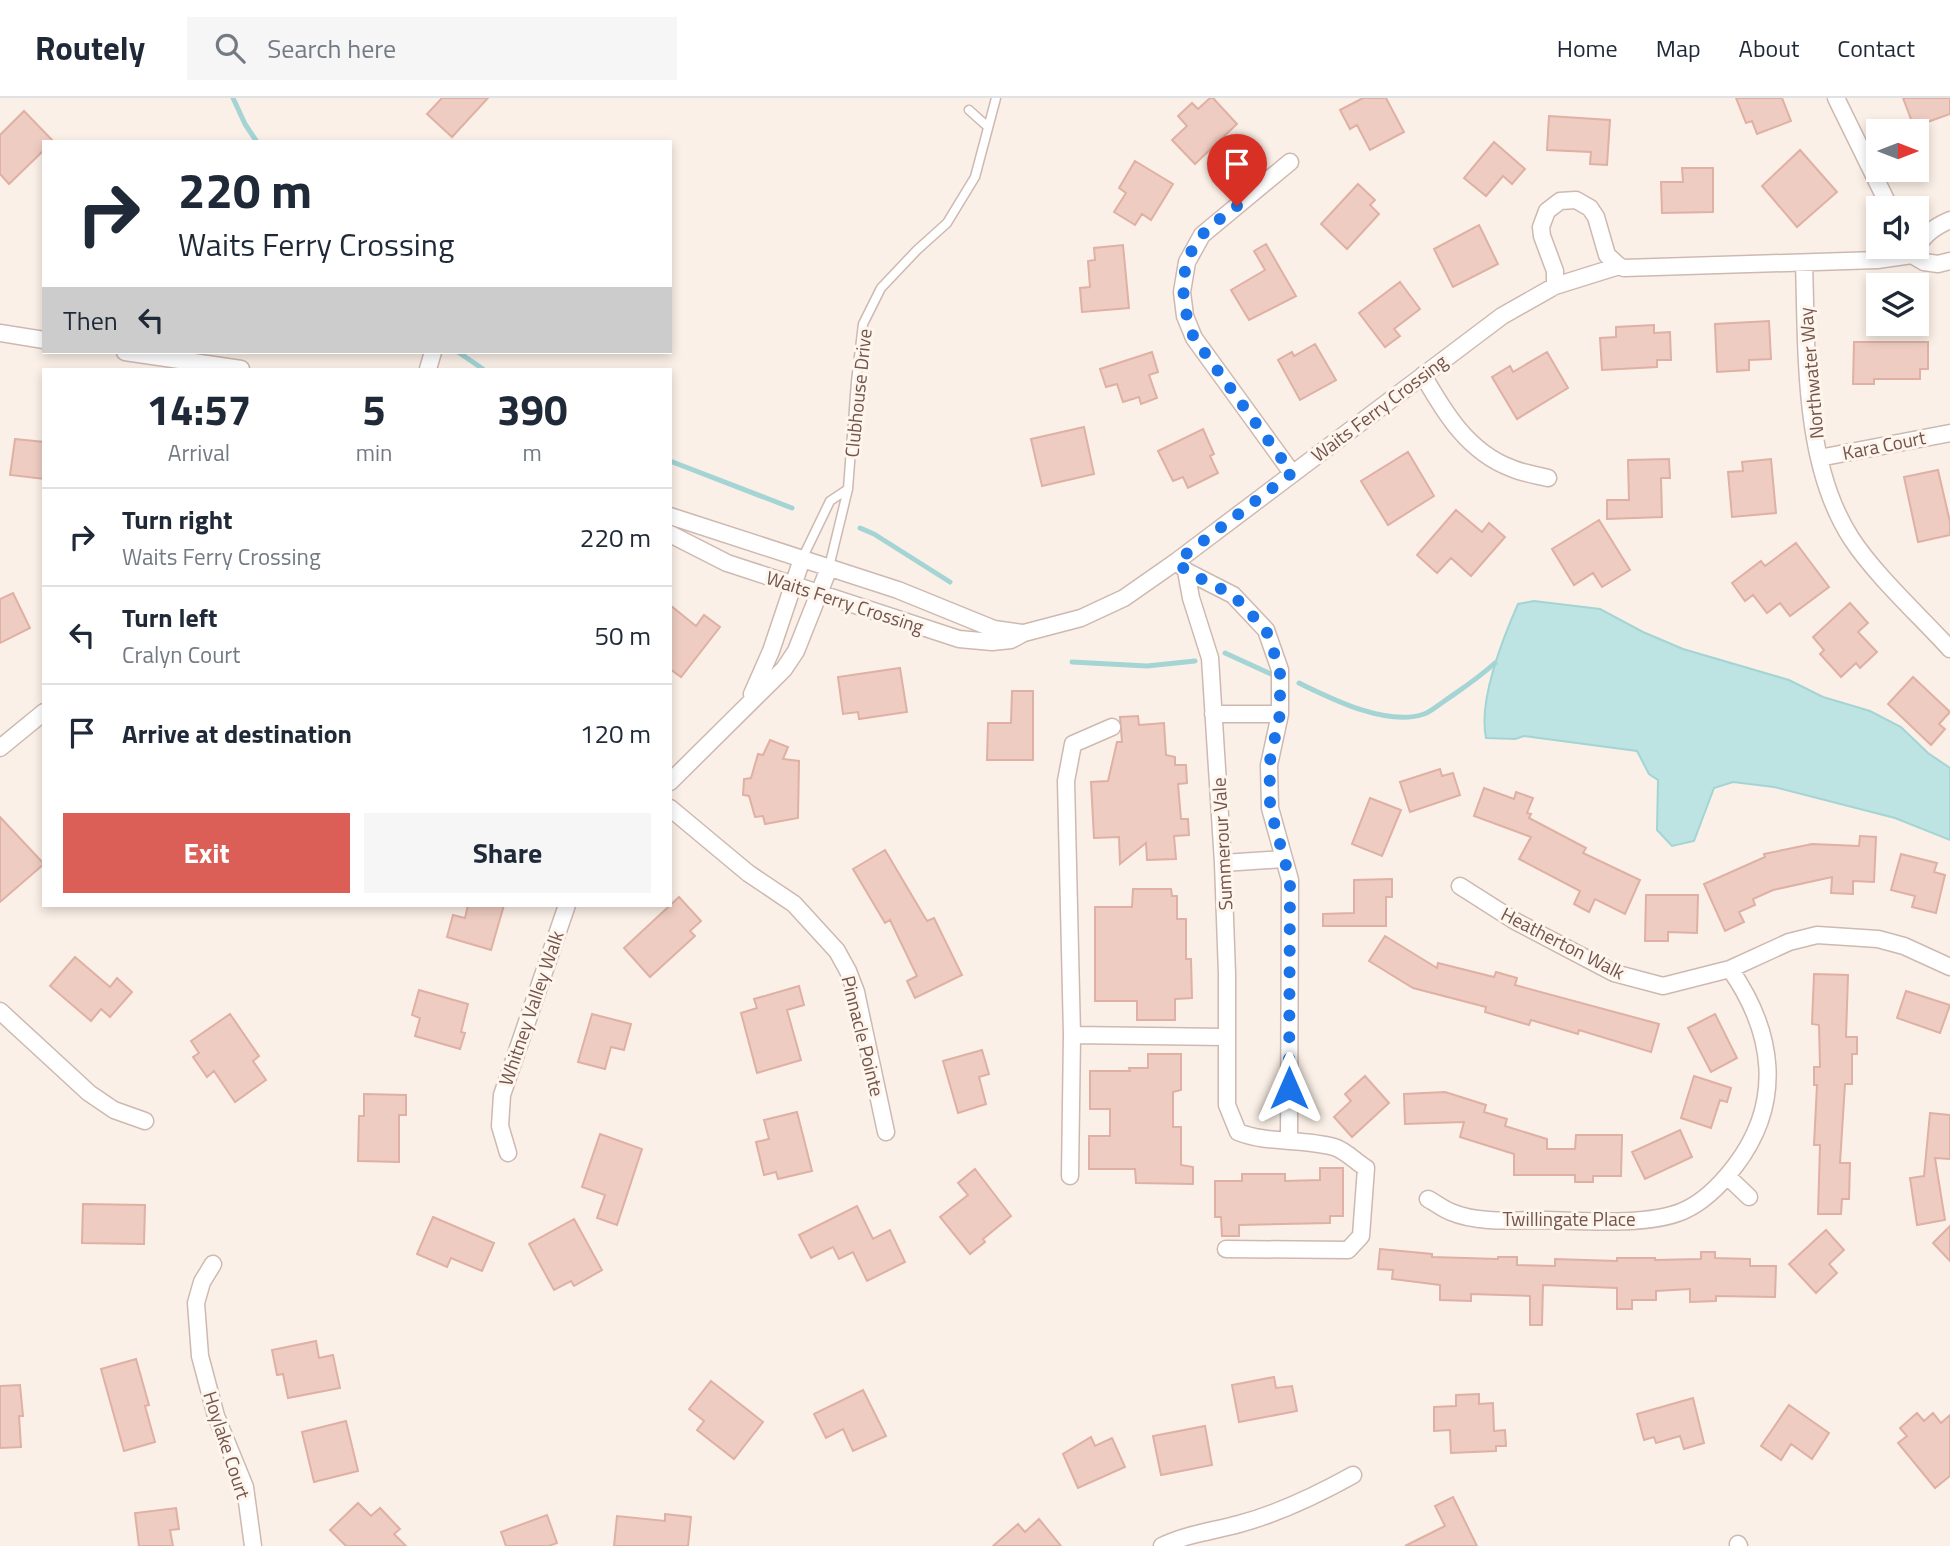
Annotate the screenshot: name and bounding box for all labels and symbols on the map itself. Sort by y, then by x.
north arrow [1866,119,1928,182]
pin [1207,134,1267,206]
street label: Northwater Way [1790,306,1831,440]
street label: Clubhouse Drive [836,327,879,459]
street label: Waits Ferry Crossing [1304,346,1453,469]
street label: Kara Court [1840,422,1928,467]
street label: Waits Ferry Crossing [763,562,928,641]
street label: Summerour Vale [1204,777,1239,911]
street label: Heatherton Walk [1496,899,1630,986]
street label: Whitney Valley Walk [490,927,571,1089]
street label: Pinnacle Pointe [834,972,893,1099]
position arrow [1252,1051,1326,1125]
street label: Twillingate Place [1502,1204,1636,1233]
street label: Hoylake Court [196,1387,259,1503]

